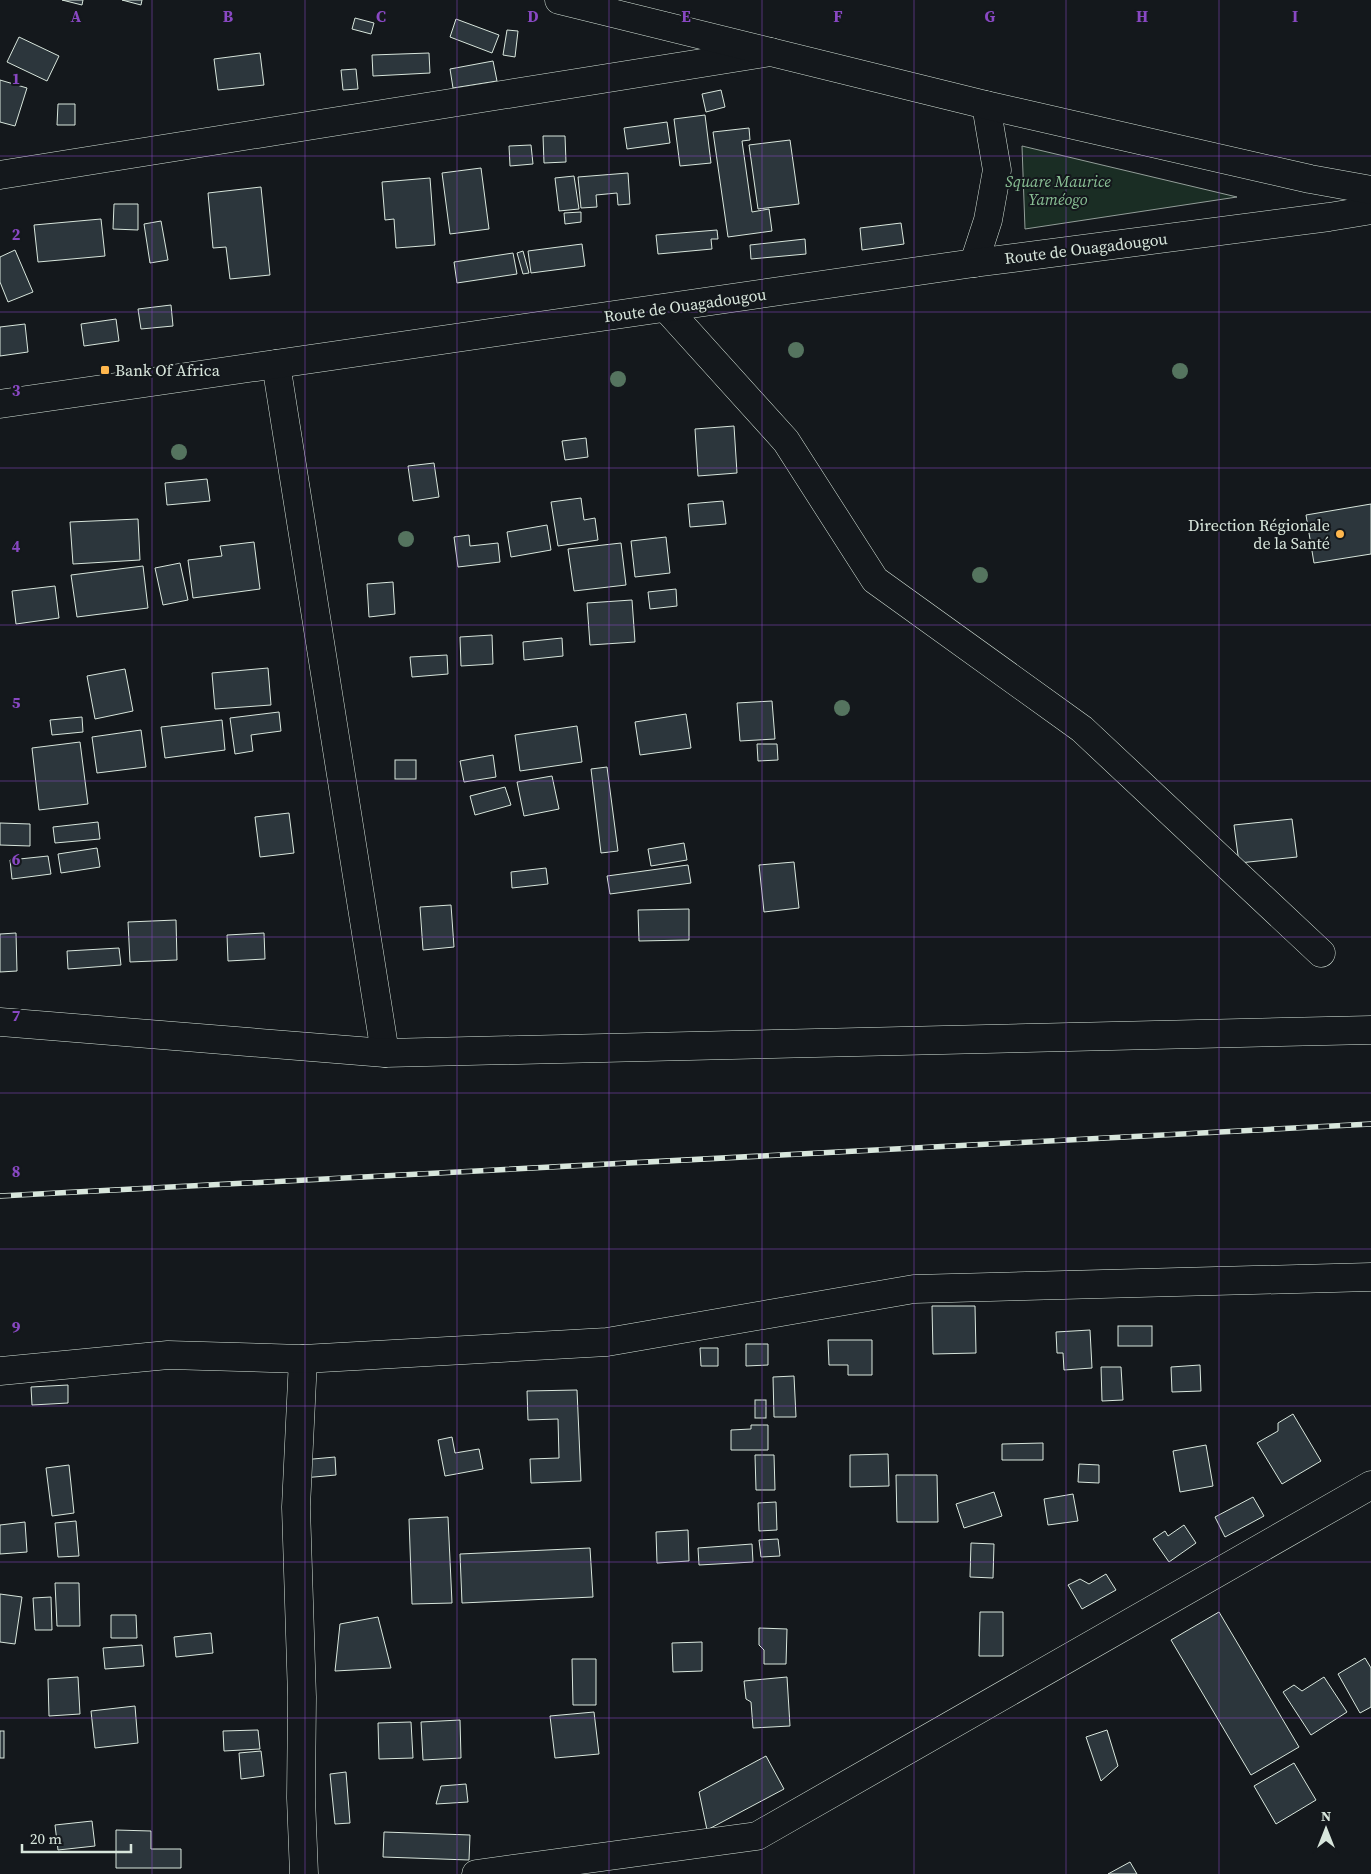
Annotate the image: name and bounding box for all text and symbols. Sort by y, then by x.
text: A [71,5,82,27]
text: B [223,5,234,27]
text: C [376,5,386,27]
text: D [527,5,539,27]
text: E [681,5,691,27]
text: F [833,5,843,27]
text: G [985,5,996,27]
text: H [1136,5,1148,27]
text: I [1292,5,1298,27]
text: 1 [12,67,20,89]
park label: Square Maurice Yaméogo [1005,170,1111,210]
text: 2 [12,223,21,245]
street label: Route de Ouagadougou [1003,227,1169,269]
street label: Route de Ouagadougou [602,283,768,327]
place label: Bank Of Africa [115,359,221,381]
marker: Bank Of Africa [99,364,111,376]
text: 3 [12,379,21,401]
place label: Direction Régionale de la Santé [1188,514,1330,554]
marker: Direction Régionale de la Santé [1334,528,1346,540]
text: 4 [12,535,21,557]
text: 5 [12,691,21,713]
text: 6 [12,848,21,870]
text: 7 [12,1004,21,1026]
text: 8 [12,1160,20,1182]
text: 9 [12,1316,21,1338]
north arrow [1301,1804,1351,1854]
text: N [1321,1806,1331,1826]
scale bar [22,1822,131,1854]
text: 20 m [30,1828,62,1849]

